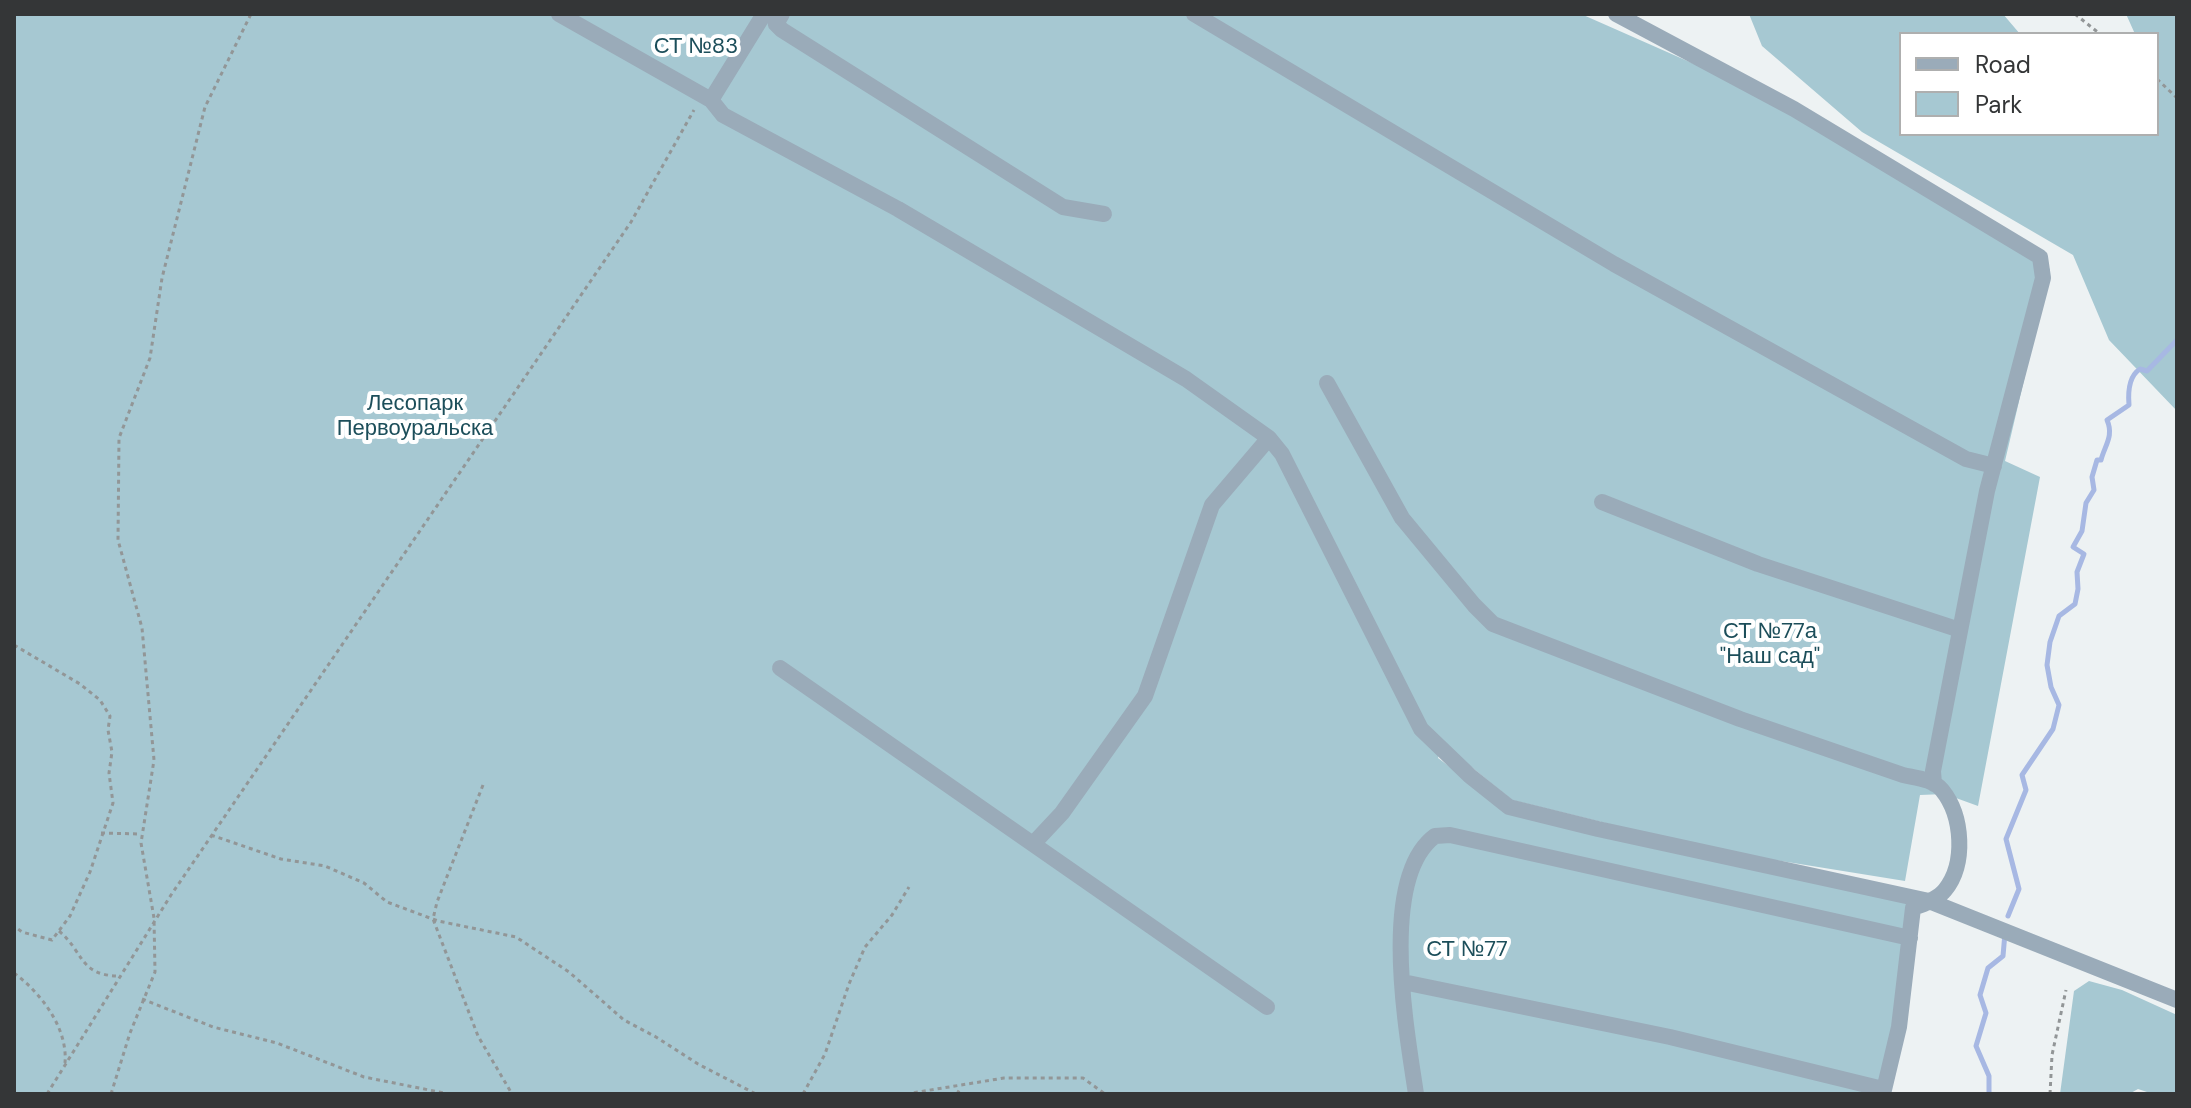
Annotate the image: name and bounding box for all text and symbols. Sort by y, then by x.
legend [1899,32,2159,136]
park label: СТ №83 [654,34,738,60]
text: Road [1975,49,2031,80]
text: Park [1975,89,2022,120]
park label: Лесопарк Первоуральска [337,391,493,442]
park label: СТ №77а "Наш сад" [1720,619,1820,670]
park label: СТ №77 [1426,937,1508,963]

